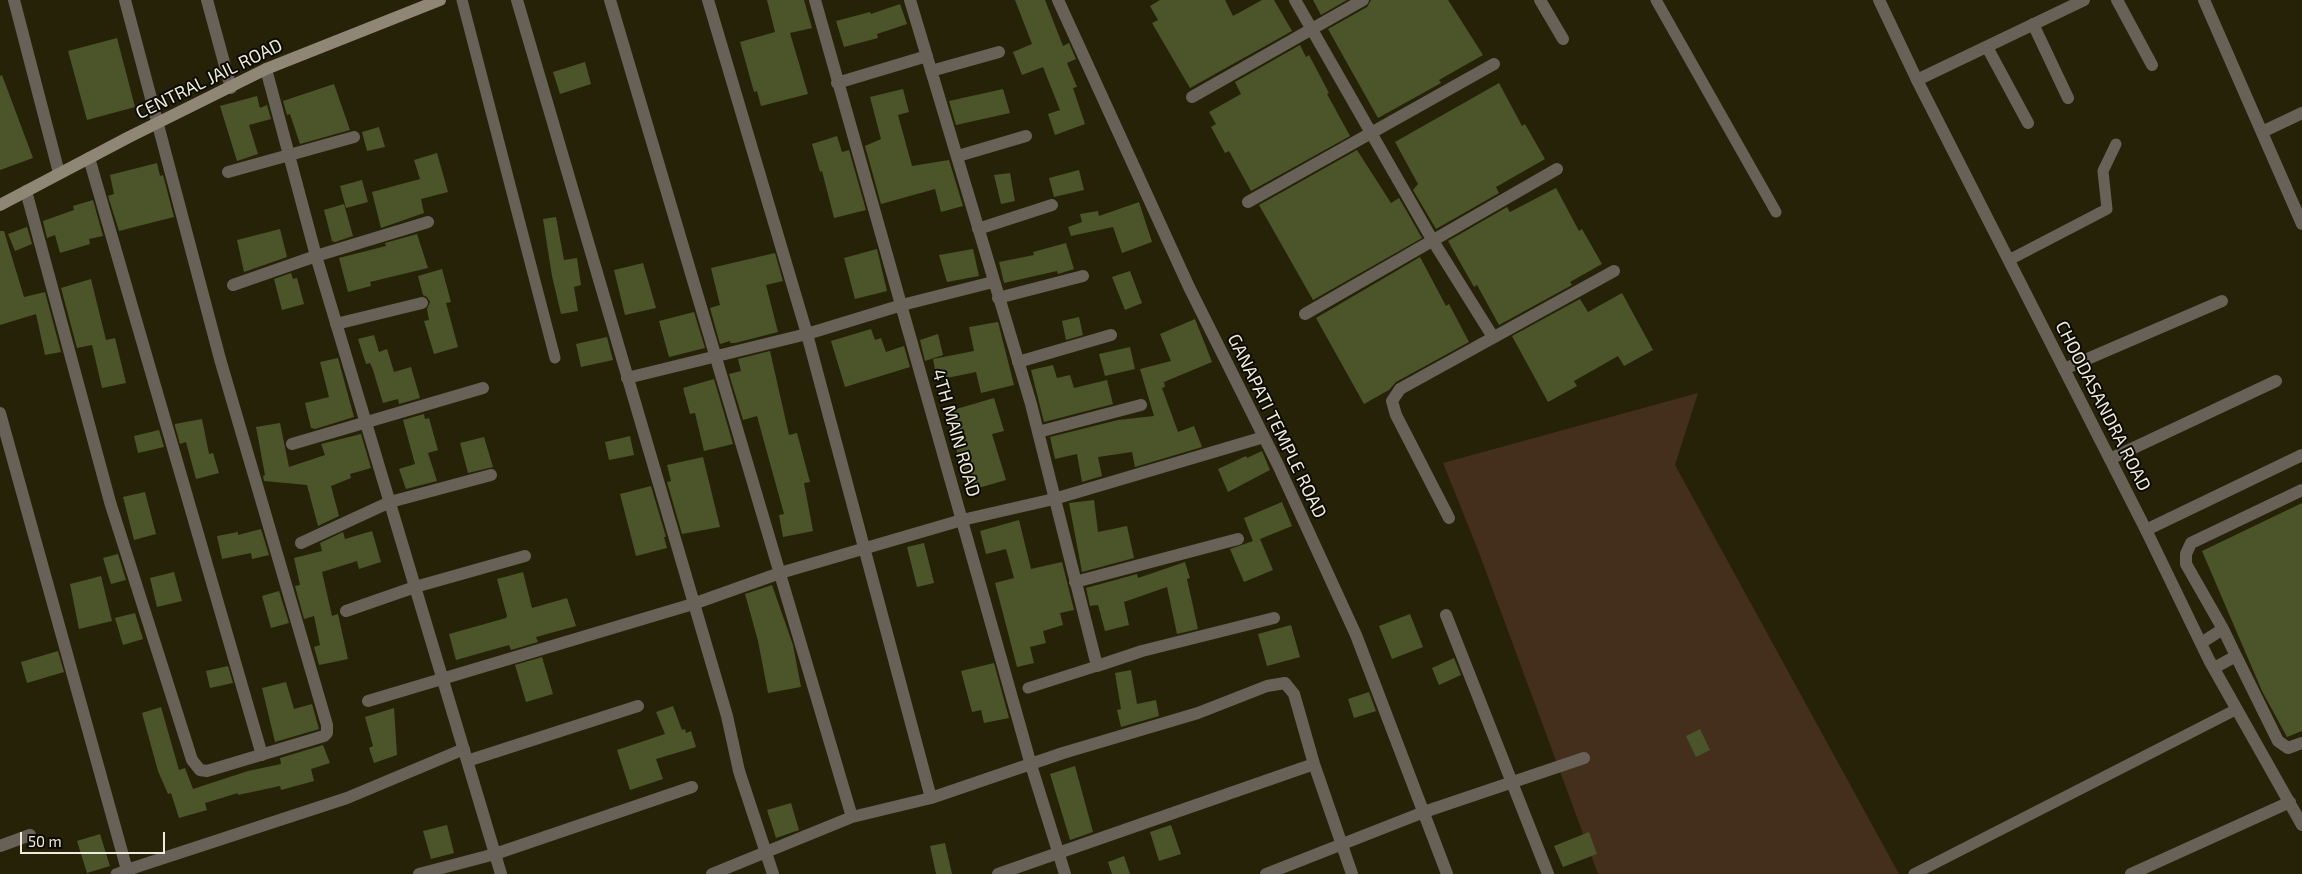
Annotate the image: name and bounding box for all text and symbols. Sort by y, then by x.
street label: CENTRAL JAIL ROAD [132,34,286,124]
street label: CHOODASANDRA ROAD [2051,317,2155,495]
street label: GANAPATI TEMPLE ROAD [1223,330,1331,522]
street label: 4TH MAIN ROAD [927,367,985,499]
scale bar [22,822,168,854]
text: 50 m [28,832,62,850]

